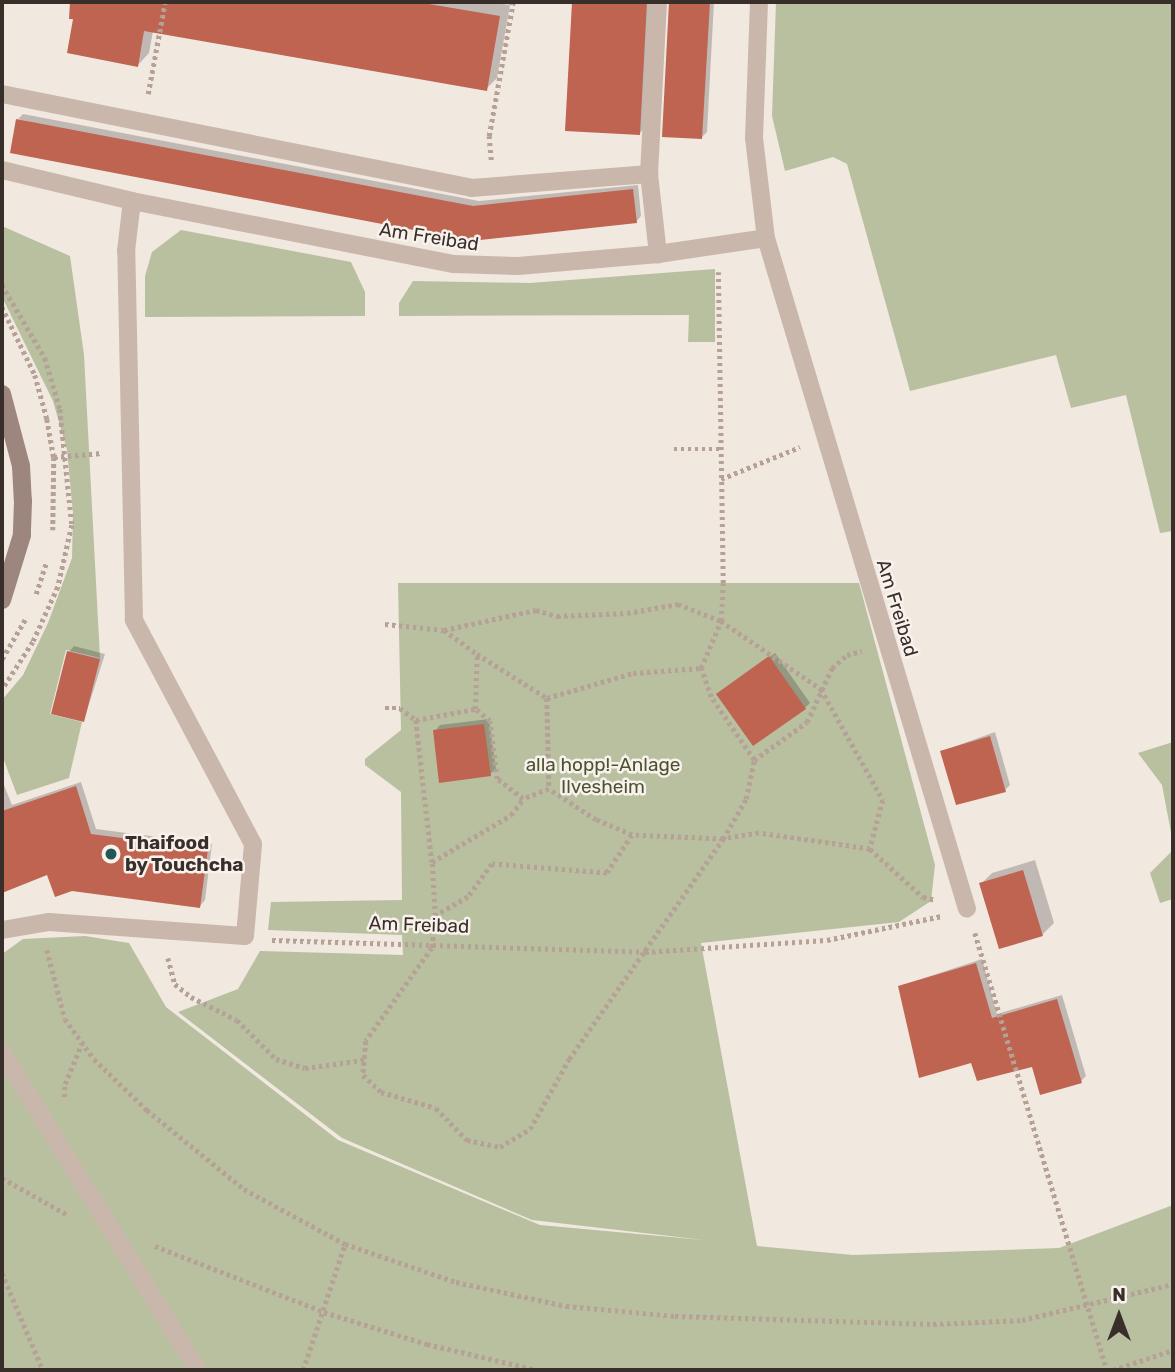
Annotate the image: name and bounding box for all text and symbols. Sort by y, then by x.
street label: Am Freibad [378,218,480,256]
street label: Am Freibad [871,557,923,659]
park label: alla hopp!-Anlage Ilvesheim [526,754,680,798]
place label: Thaifood by Touchcha [125,832,244,876]
marker: Thaifood by Touchcha [103,846,119,862]
street label: Am Freibad [368,912,470,938]
north arrow [1084,1281,1154,1351]
text: N [1112,1283,1126,1306]

